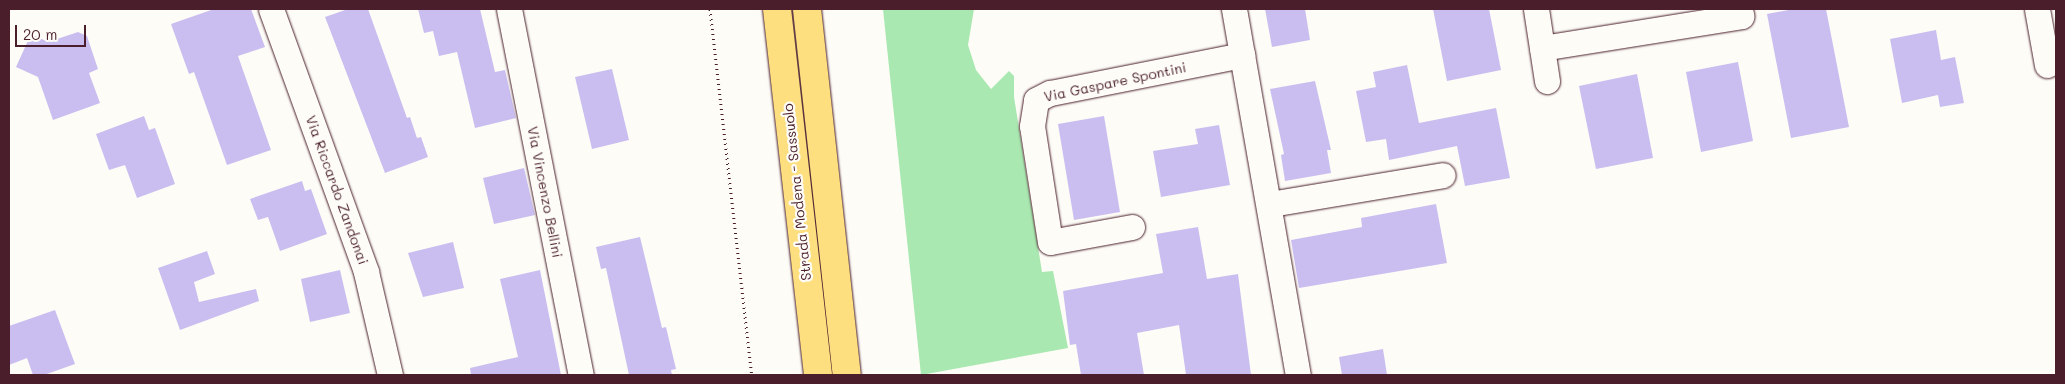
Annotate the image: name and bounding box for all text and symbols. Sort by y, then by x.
scale bar [18,15,89,47]
text: 20 m [23,24,57,44]
street label: Via Gaspare Spontini [1042,59,1188,105]
street label: Strada Modena - Sassuolo [779,103,815,281]
street label: Via Riccardo Zandonai [302,113,372,267]
street label: Via Vincenzo Bellini [524,125,566,259]

